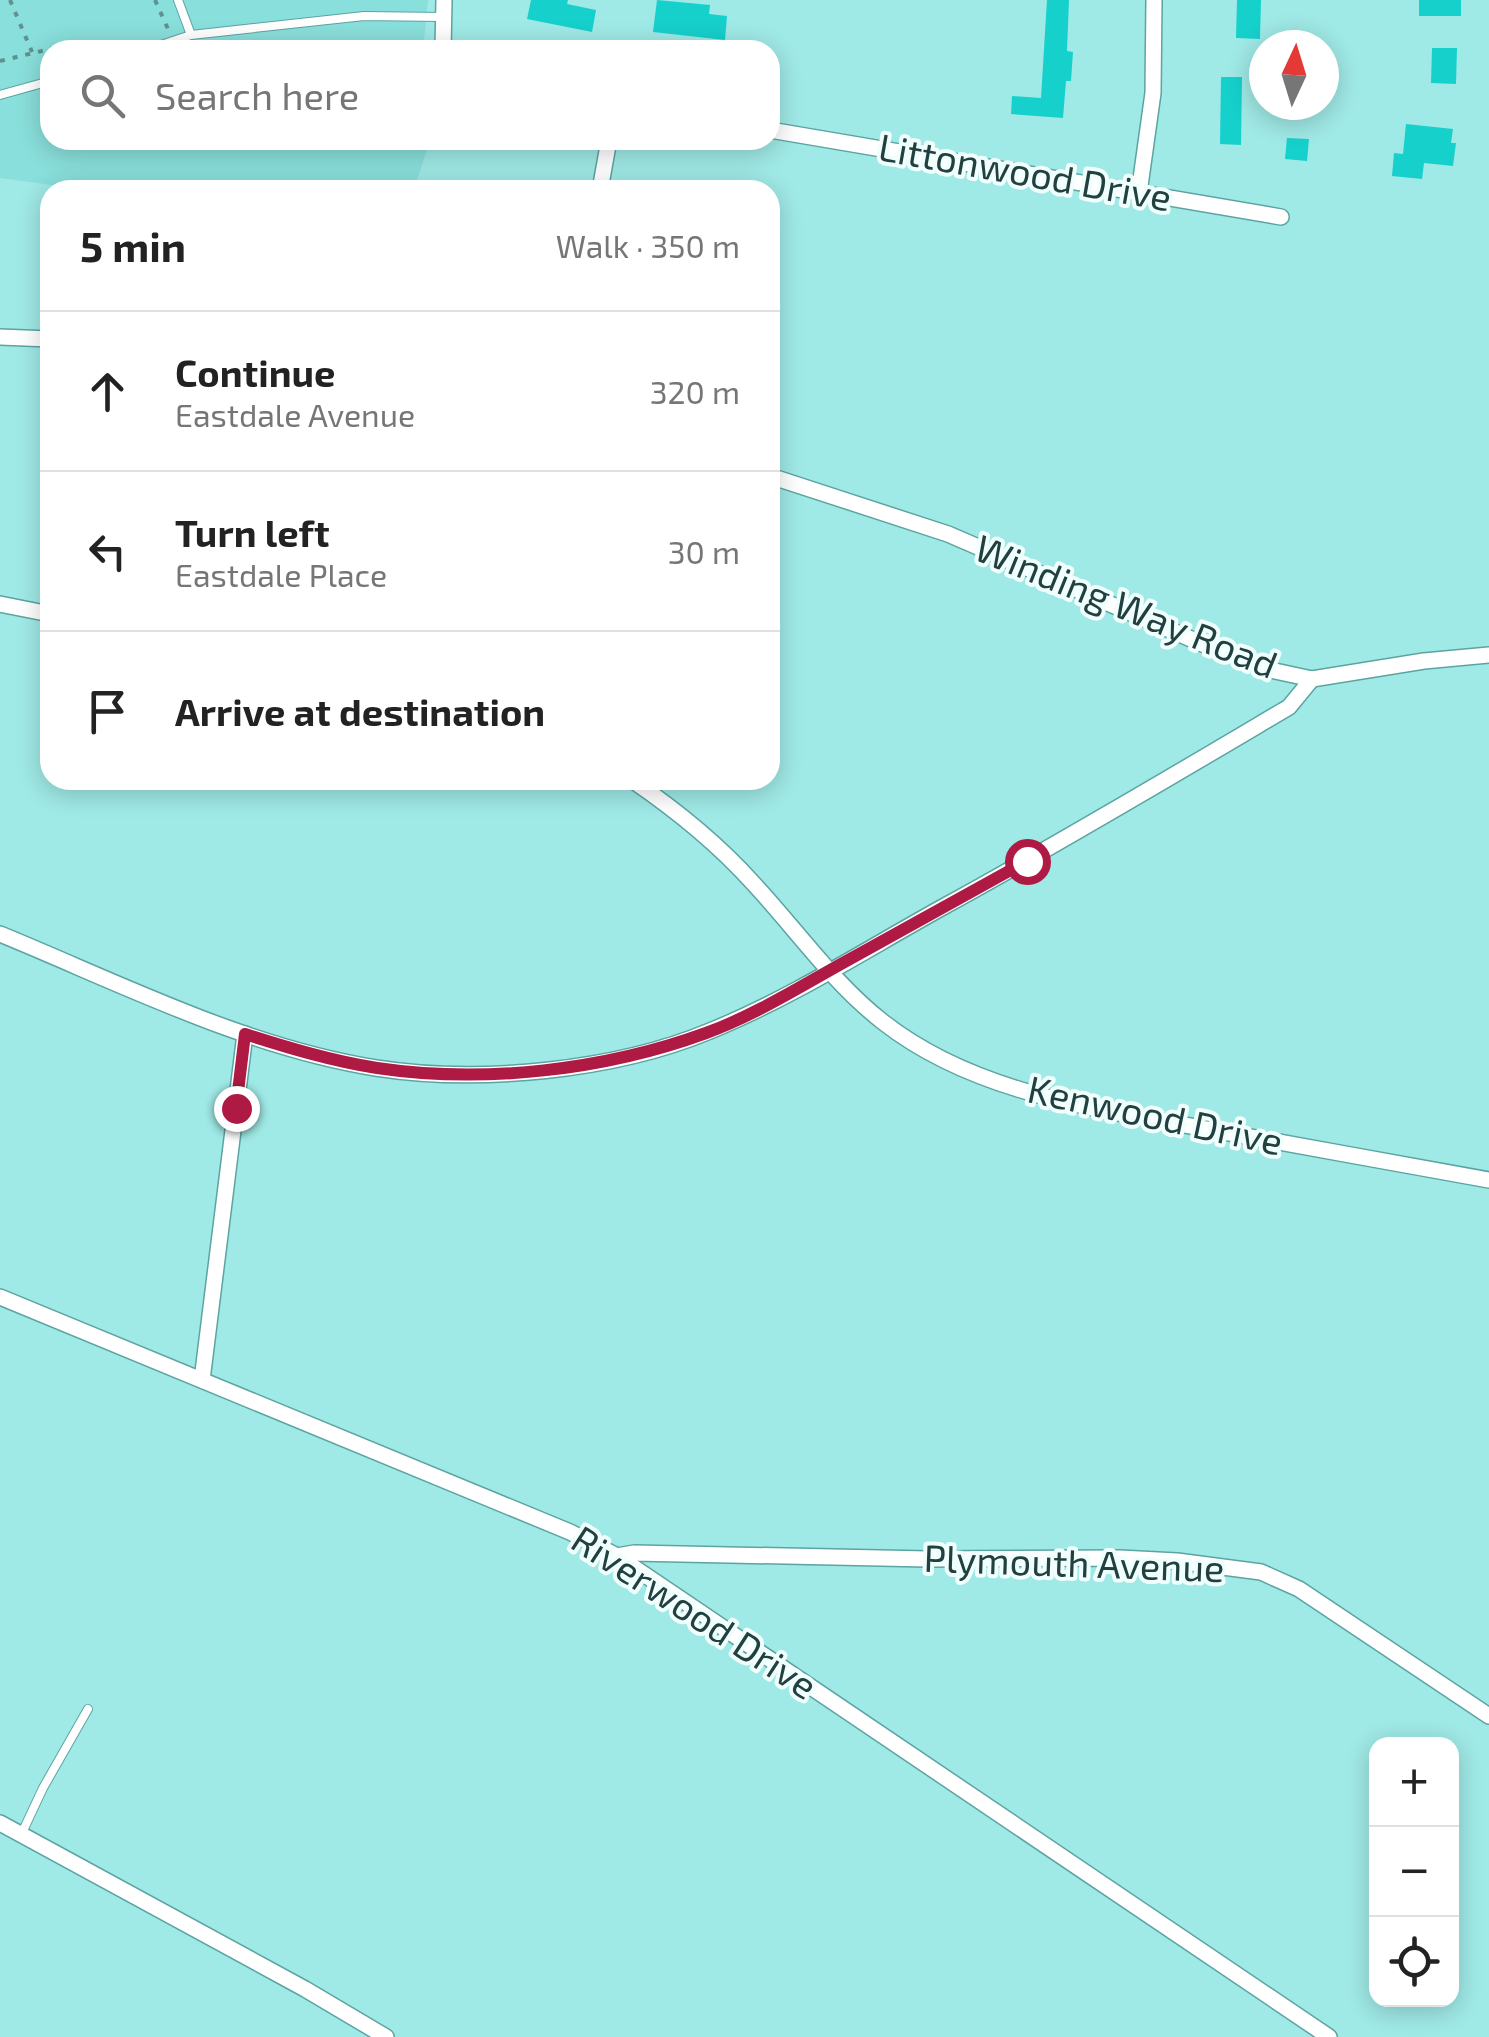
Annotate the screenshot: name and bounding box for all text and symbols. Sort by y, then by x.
north arrow [1249,30,1339,120]
search box [40,40,780,150]
icon: search [75,68,130,123]
text: Search here [155,72,359,118]
street label: Littonwood Drive [875,123,1175,219]
text: 5 min [80,220,186,270]
text: Walk · 350 m [556,226,740,264]
text: Continue [175,349,335,395]
icon: ahead [80,364,135,419]
text: 320 m [650,372,740,410]
text: Eastdale Avenue [175,395,415,433]
text: Turn left [175,509,330,555]
icon: left [80,524,135,579]
street label: Winding Way Road [969,524,1284,687]
text: 30 m [668,532,740,570]
text: Eastdale Place [175,555,387,593]
icon: arrive [80,684,135,739]
text: Arrive at destination [175,688,545,734]
route start [1005,839,1051,885]
street label: Kenwood Drive [1024,1065,1287,1163]
route end [214,1086,260,1132]
street label: Riverwood Drive [564,1515,826,1708]
street label: Plymouth Avenue [923,1534,1225,1590]
map controls [1369,1737,1459,2007]
button: + [1369,1737,1459,1827]
button: − [1369,1827,1459,1917]
button: locate [1369,1917,1459,2007]

